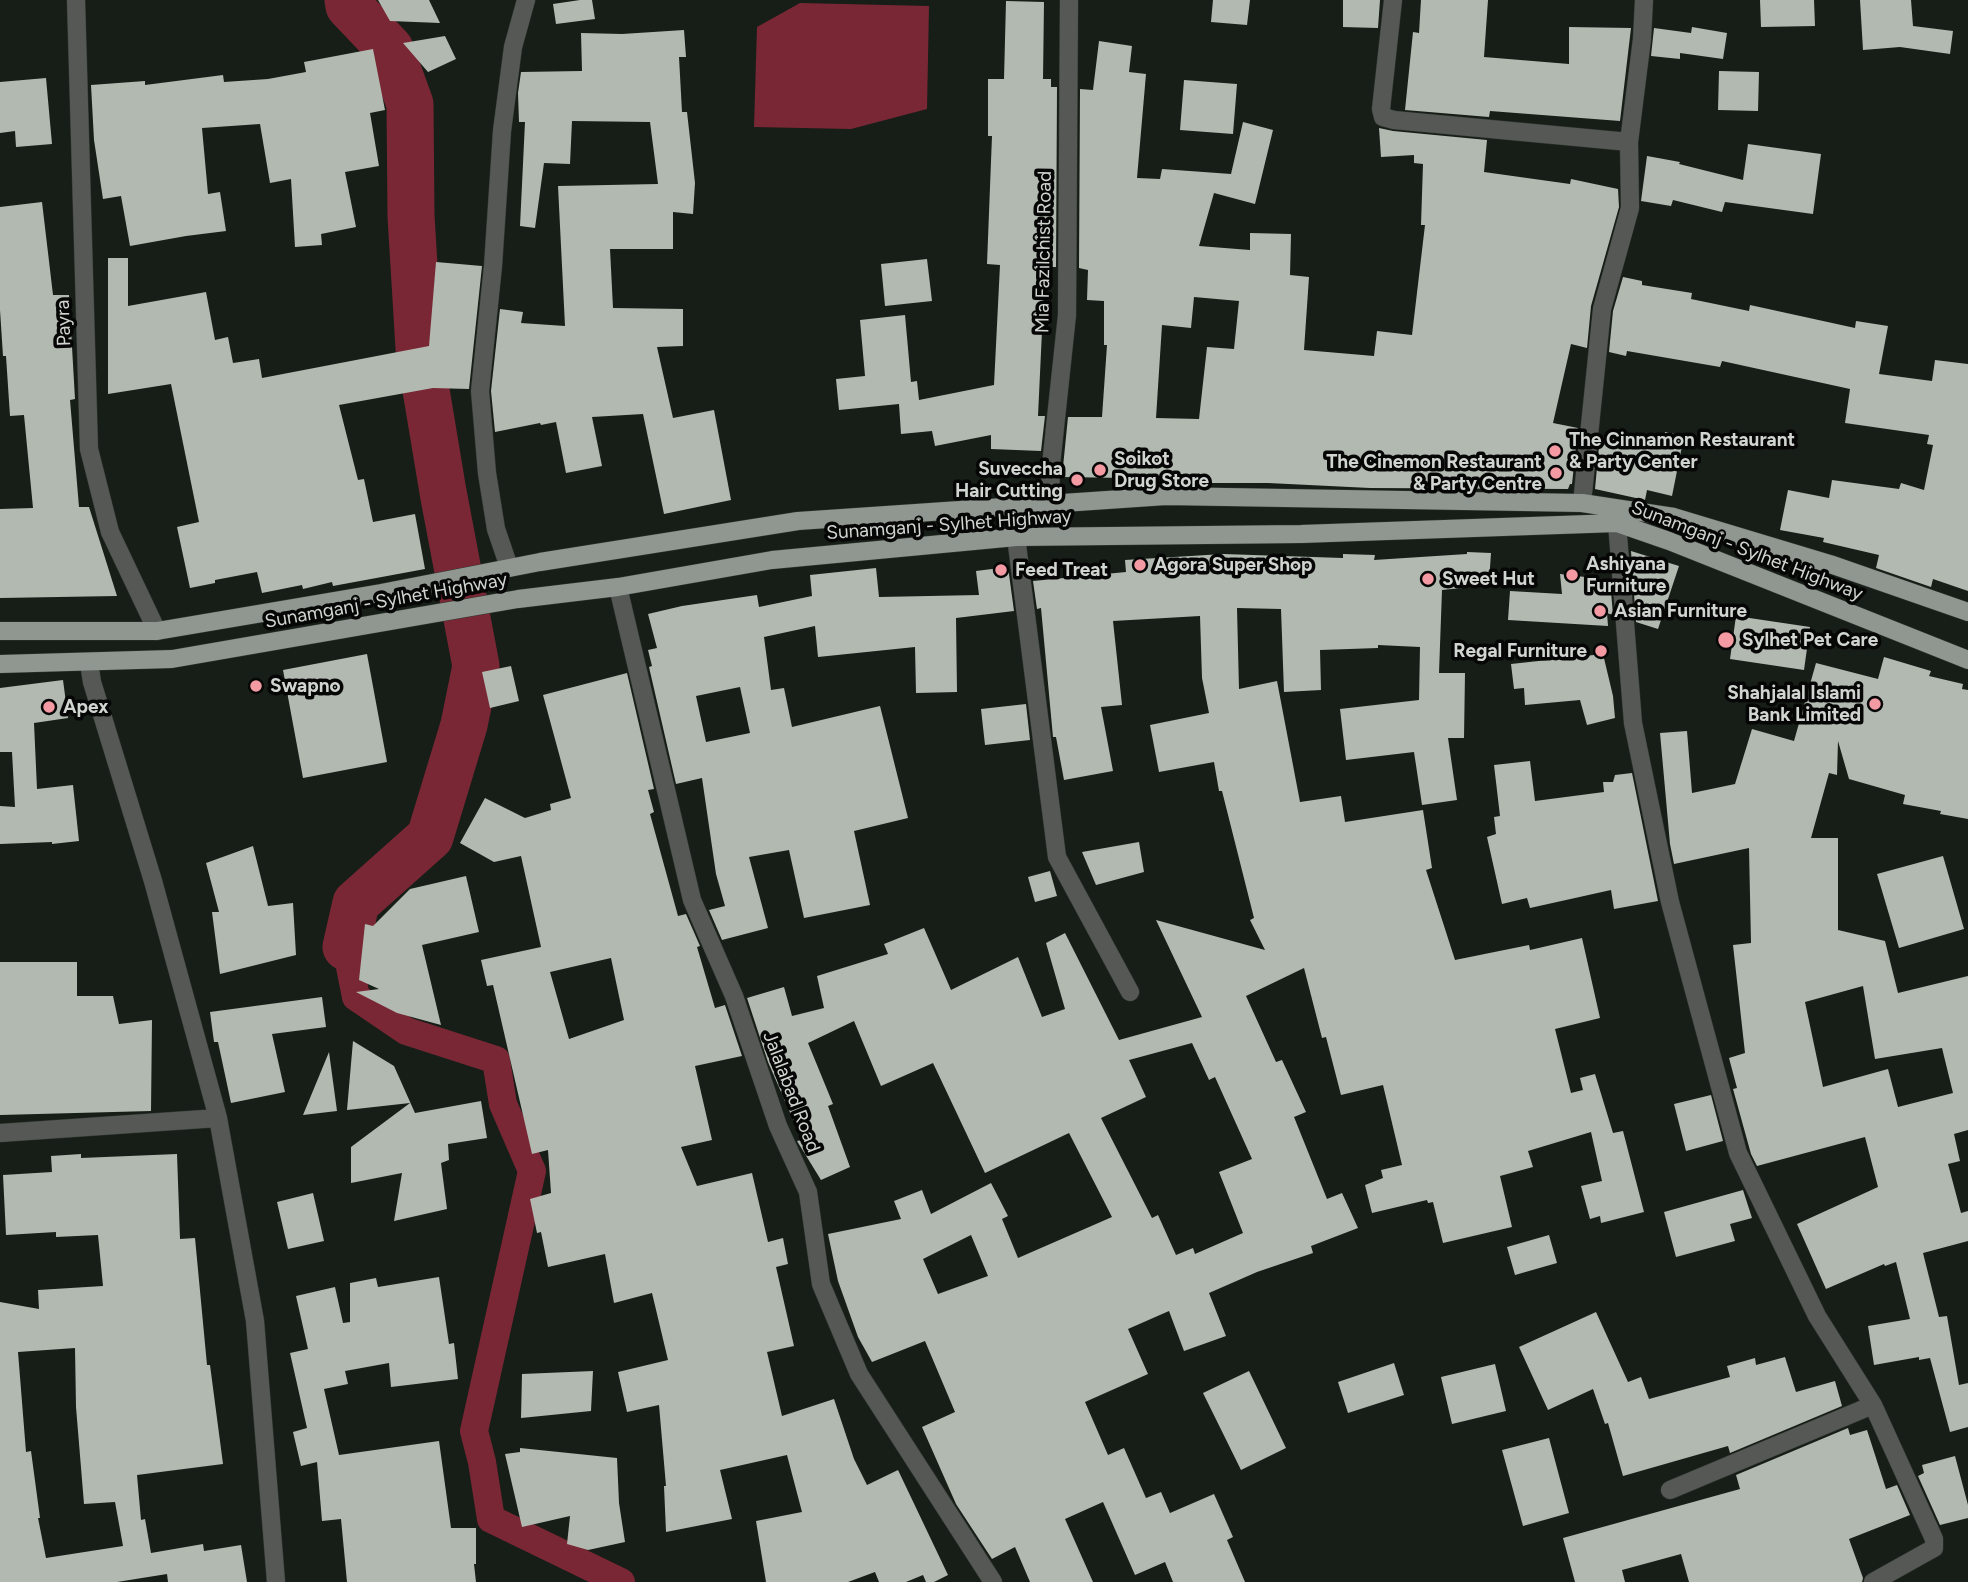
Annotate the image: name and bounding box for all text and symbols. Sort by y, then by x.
street label: Mia Fazilchist Road [1031,171,1057,333]
street label: Payra [52,299,76,347]
place label: The Cinnamon Restaurant & Party Center [1569,429,1795,473]
marker: The Cinnamon Restaurant & Party Center [1547,443,1563,459]
place label: Soikot Drug Store [1114,448,1209,492]
place label: The Cinemon Restaurant & Party Centre [1326,451,1542,495]
place label: Suveccha Hair Cutting [955,458,1063,502]
marker: Soikot Drug Store [1092,462,1108,478]
marker: The Cinemon Restaurant & Party Centre [1548,465,1564,481]
marker: Suveccha Hair Cutting [1069,472,1085,488]
street label: Sunamganj - Sylhet Highway [1628,496,1866,606]
street label: Sunamganj - Sylhet Highway [826,505,1072,545]
place label: Ashiyana Furniture [1586,553,1666,597]
place label: Agora Super Shop [1154,554,1312,576]
marker: Agora Super Shop [1132,557,1148,573]
place label: Feed Treat [1015,559,1108,581]
marker: Feed Treat [993,562,1009,578]
marker: Ashiyana Furniture [1564,567,1580,583]
street label: Sunamganj - Sylhet Highway [263,568,509,634]
place label: Sweet Hut [1442,568,1535,590]
marker: Sweet Hut [1420,571,1436,587]
place label: Asian Furniture [1614,600,1747,622]
marker: Asian Furniture [1592,603,1608,619]
place label: Sylhet Pet Care [1742,629,1878,651]
marker: Sylhet Pet Care [1716,630,1736,650]
place label: Regal Furniture [1453,640,1587,662]
marker: Regal Furniture [1593,643,1609,659]
place label: Swapno [270,675,340,697]
marker: Swapno [248,678,264,694]
place label: Shahjalal Islami Bank Limited [1727,682,1861,726]
place label: Apex [63,696,108,718]
marker: Shahjalal Islami Bank Limited [1867,696,1883,712]
marker: Apex [41,699,57,715]
street label: Jalalabad Road [757,1028,825,1156]

